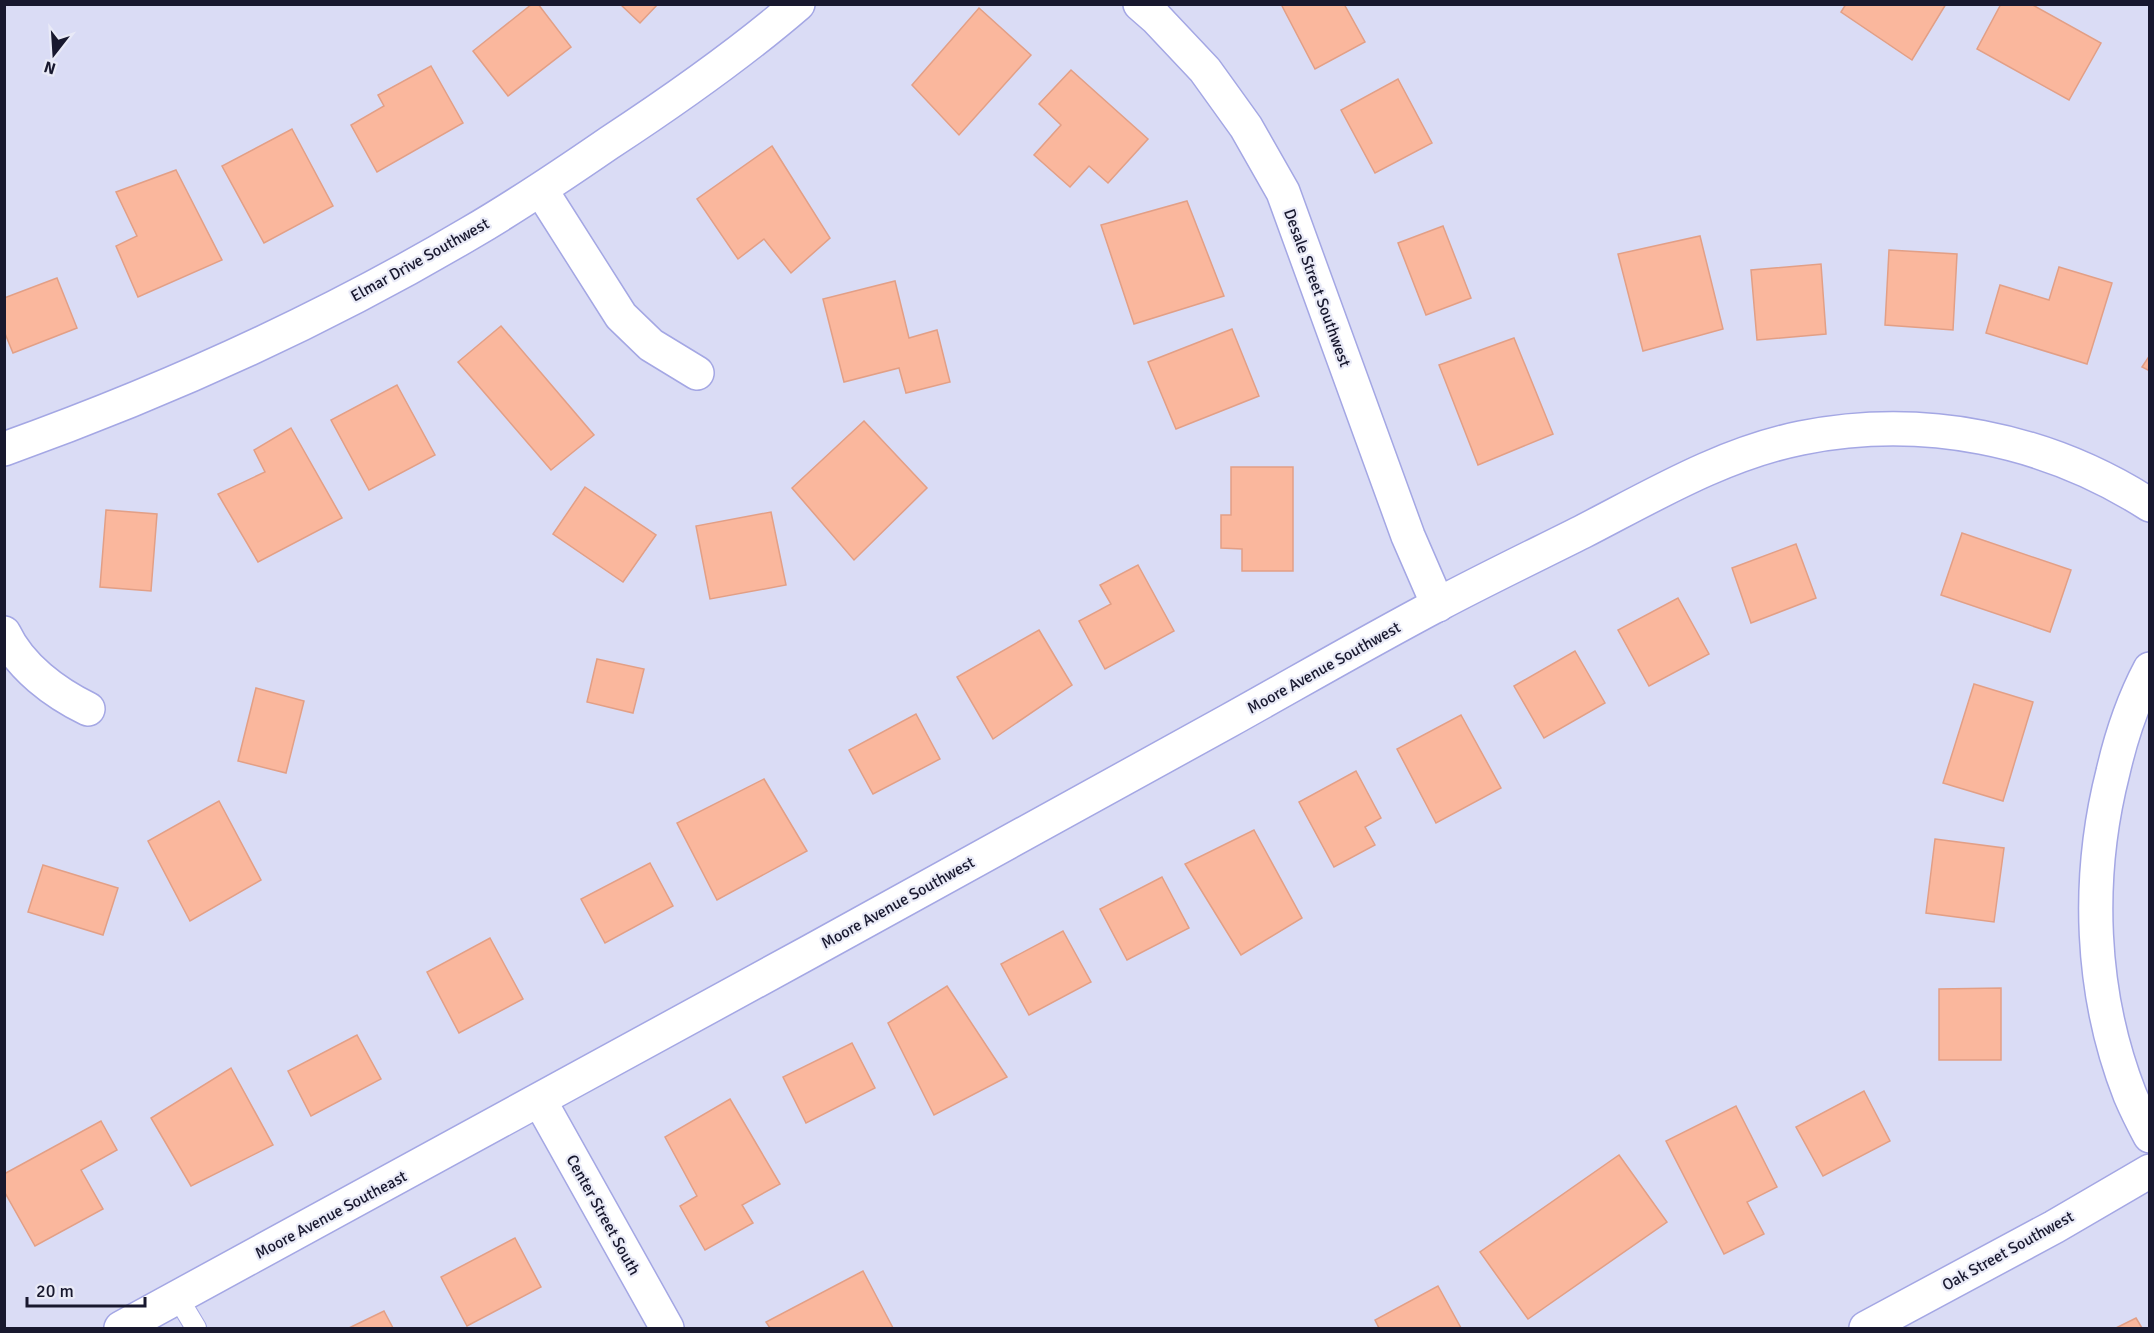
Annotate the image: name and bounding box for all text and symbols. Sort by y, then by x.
north arrow [24,24,84,84]
text: N [42,56,58,79]
street label: Desale Street Southwest [1279,206,1355,370]
street label: Elmar Drive Southwest [347,213,493,306]
street label: Moore Avenue Southwest [1244,617,1405,718]
street label: Moore Avenue Southwest [818,852,979,953]
street label: Center Street South [562,1151,644,1279]
street label: Moore Avenue Southeast [252,1166,411,1264]
street label: Oak Street Southwest [1939,1206,2078,1295]
scale bar [27,1270,146,1308]
text: 20 m [36,1280,74,1302]

